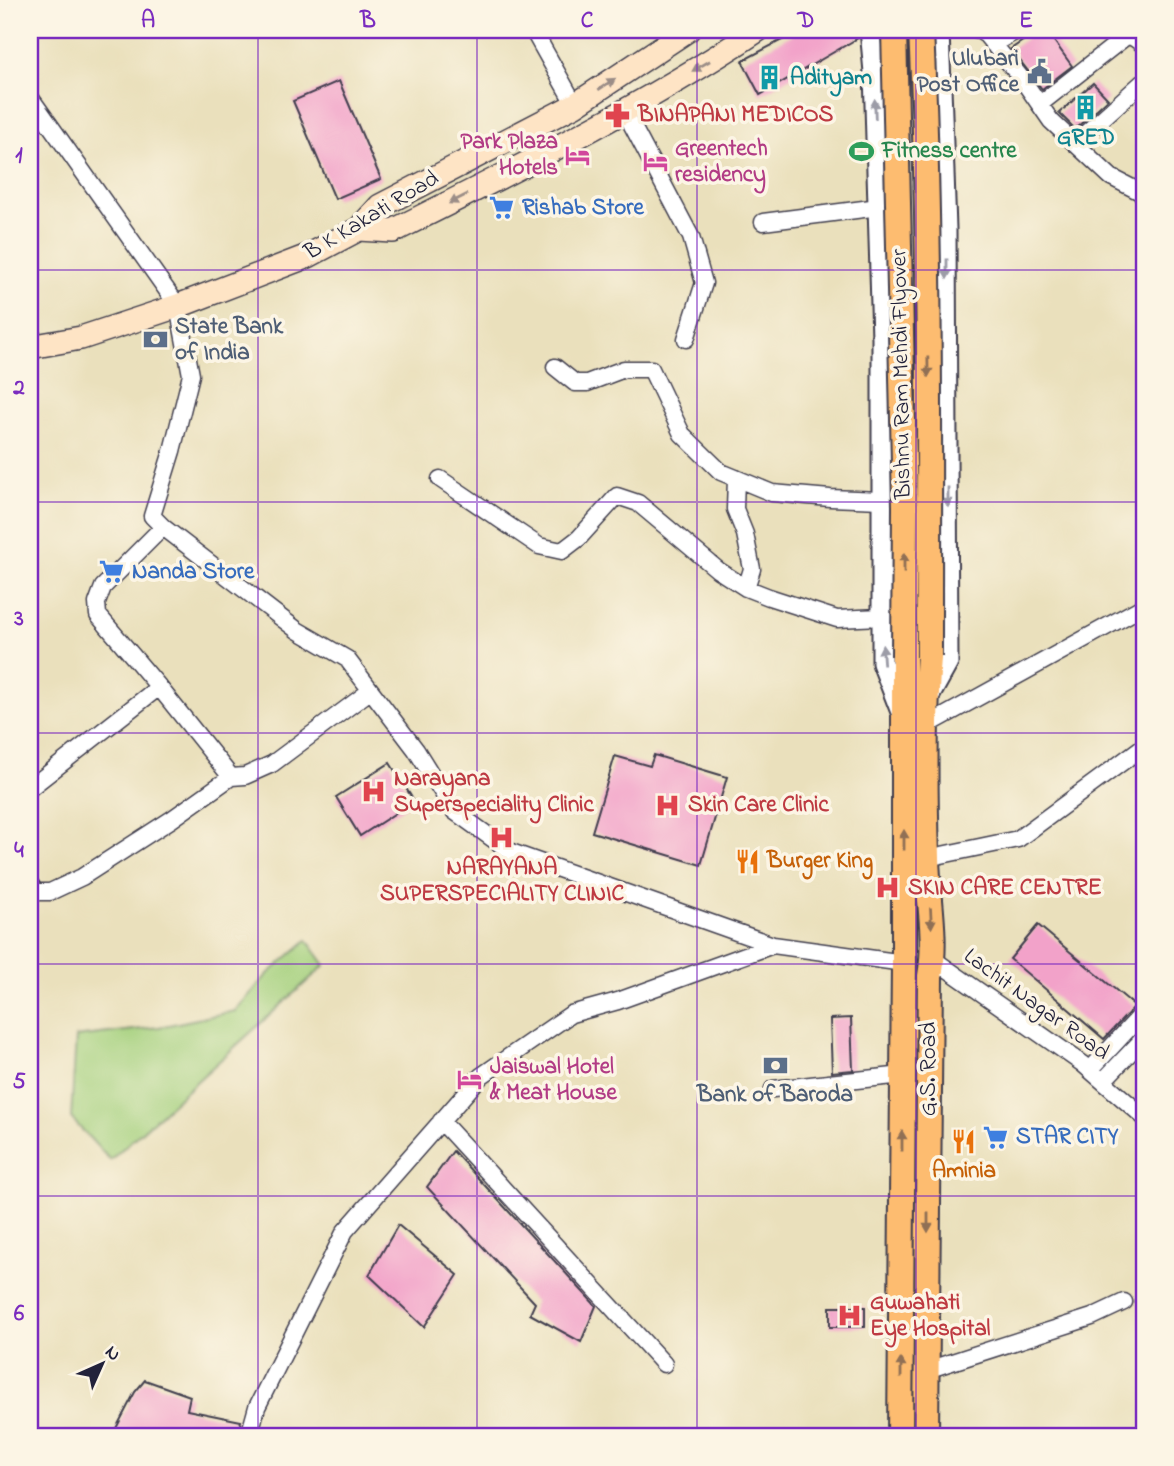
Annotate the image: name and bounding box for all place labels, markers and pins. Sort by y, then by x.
place label: Ulubari Post Office [917,43,1020,102]
public building icon: Ulubari Post Office [1025,58,1053,86]
place label: Adityam [790,62,872,97]
building icon: Adityam [756,64,784,92]
building icon: GRED [1072,94,1100,122]
place label: BINAPANI MEDICOS [637,99,834,132]
pharmacy icon: BINAPANI MEDICOS [604,101,632,129]
place label: GRED [1057,122,1115,155]
place label: Park Plaza Hotels [460,126,558,185]
place label: Greentech residency [675,133,768,194]
place label: Fitness centre [881,135,1017,168]
sports icon: Fitness centre [848,137,876,165]
hotel icon: Park Plaza Hotels [564,141,592,169]
hotel icon: Greentech residency [641,148,669,176]
place label: Rishab Store [522,192,644,225]
supermarket icon: Rishab Store [488,194,516,222]
place label: State Bank of India [175,311,284,370]
bank icon: State Bank of India [141,326,169,354]
place label: Nanda Store [132,556,255,589]
supermarket icon: Nanda Store [98,558,126,586]
place label: Narayana Superspeciality Clinic [394,763,594,824]
hospital icon: Narayana Superspeciality Clinic [360,778,388,806]
place label: Skin Care Clinic [688,789,829,822]
hospital icon: Skin Care Clinic [654,791,682,819]
hospital icon: NARAYANA SUPERSPECIALITY CLINIC [488,824,516,852]
place label: Burger King [766,845,873,880]
restaurant icon: Burger King [733,847,761,875]
place label: NARAYANA SUPERSPECIALITY CLINIC [380,852,624,911]
place label: SKIN CARE CENTRE [908,872,1102,905]
hospital icon: SKIN CARE CENTRE [874,874,902,902]
place label: Jaiswal Hotel & Meat House [489,1051,618,1110]
bank icon: Bank of Baroda [761,1051,789,1079]
hotel icon: Jaiswal Hotel & Meat House [456,1066,484,1094]
place label: Bank of Baroda [696,1079,853,1112]
place label: STAR CITY [1016,1121,1119,1154]
supermarket icon: STAR CITY [982,1123,1010,1151]
restaurant icon: Aminia [950,1127,978,1155]
place label: Aminia [932,1155,996,1188]
place label: Guwahati Eye Hospital [870,1287,991,1348]
hospital icon: Guwahati Eye Hospital [836,1302,864,1330]

